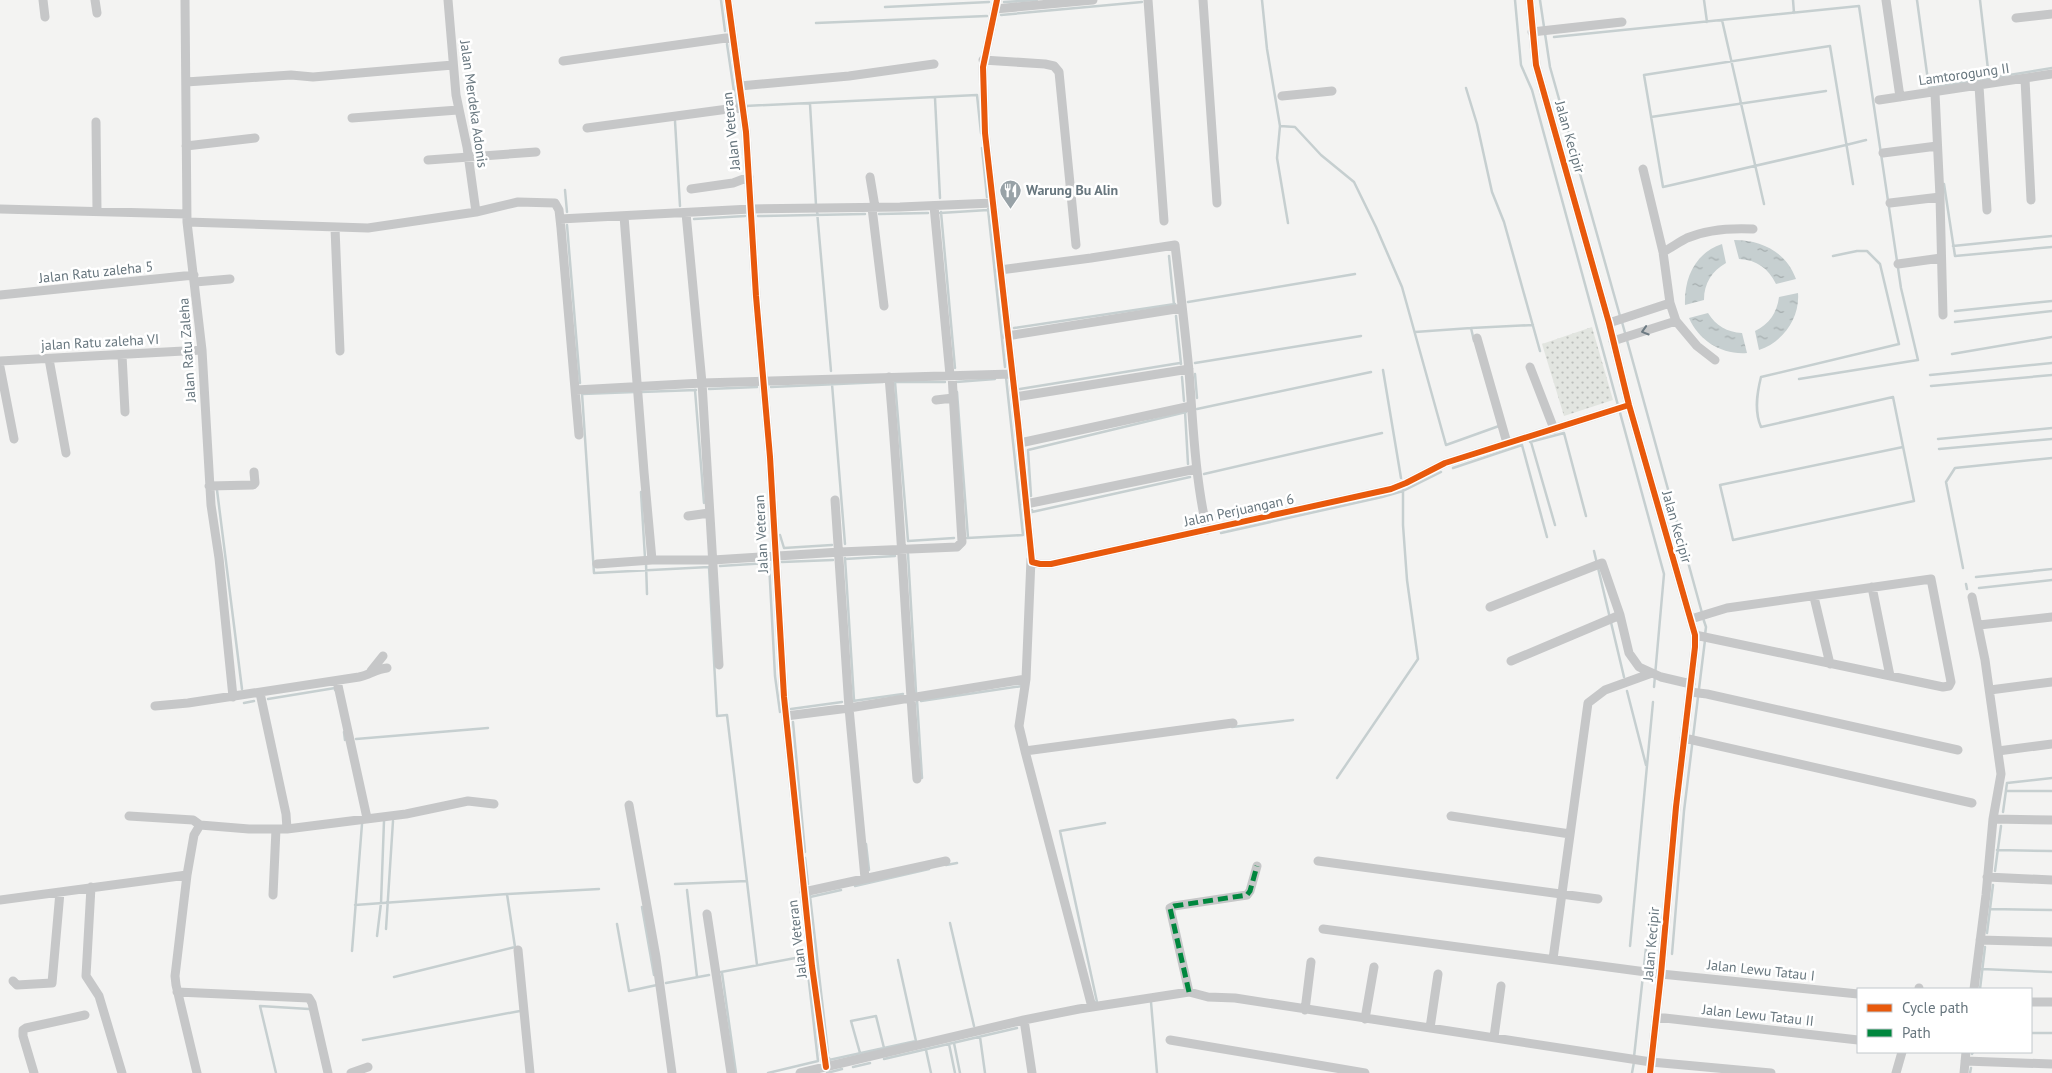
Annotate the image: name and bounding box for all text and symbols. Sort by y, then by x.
street label: Jalan Merdeka Adonis [456,38,492,169]
street label: Lamtorogung II [1917,59,2011,89]
street label: Jalan Veteran [718,91,744,172]
street label: Jalan Kecipir [1551,98,1589,175]
restaurant icon: Warung Bu Alin [998,178,1022,209]
place label: Warung Bu Alin [1026,181,1118,199]
street label: Jalan Ratu zaleha 5 [37,257,154,287]
street label: Jalan Ratu Zaleha [174,297,200,404]
one-way arrow [1641,325,1649,335]
street label: jalan Ratu zaleha VI [41,330,159,354]
street label: Jalan Kecipir [1658,488,1696,565]
street label: Jalan Perjuangan 6 [1181,490,1296,531]
street label: Jalan Veteran [750,494,772,575]
street label: Jalan Veteran [783,899,811,980]
street label: Jalan Kecipir [1639,906,1663,983]
street label: Jalan Lewu Tatau I [1705,955,1816,985]
legend [1857,988,2032,1053]
text: Cycle path [1902,998,1968,1017]
street label: Jalan Lewu Tatau II [1700,1000,1815,1030]
text: Path [1902,1023,1931,1042]

